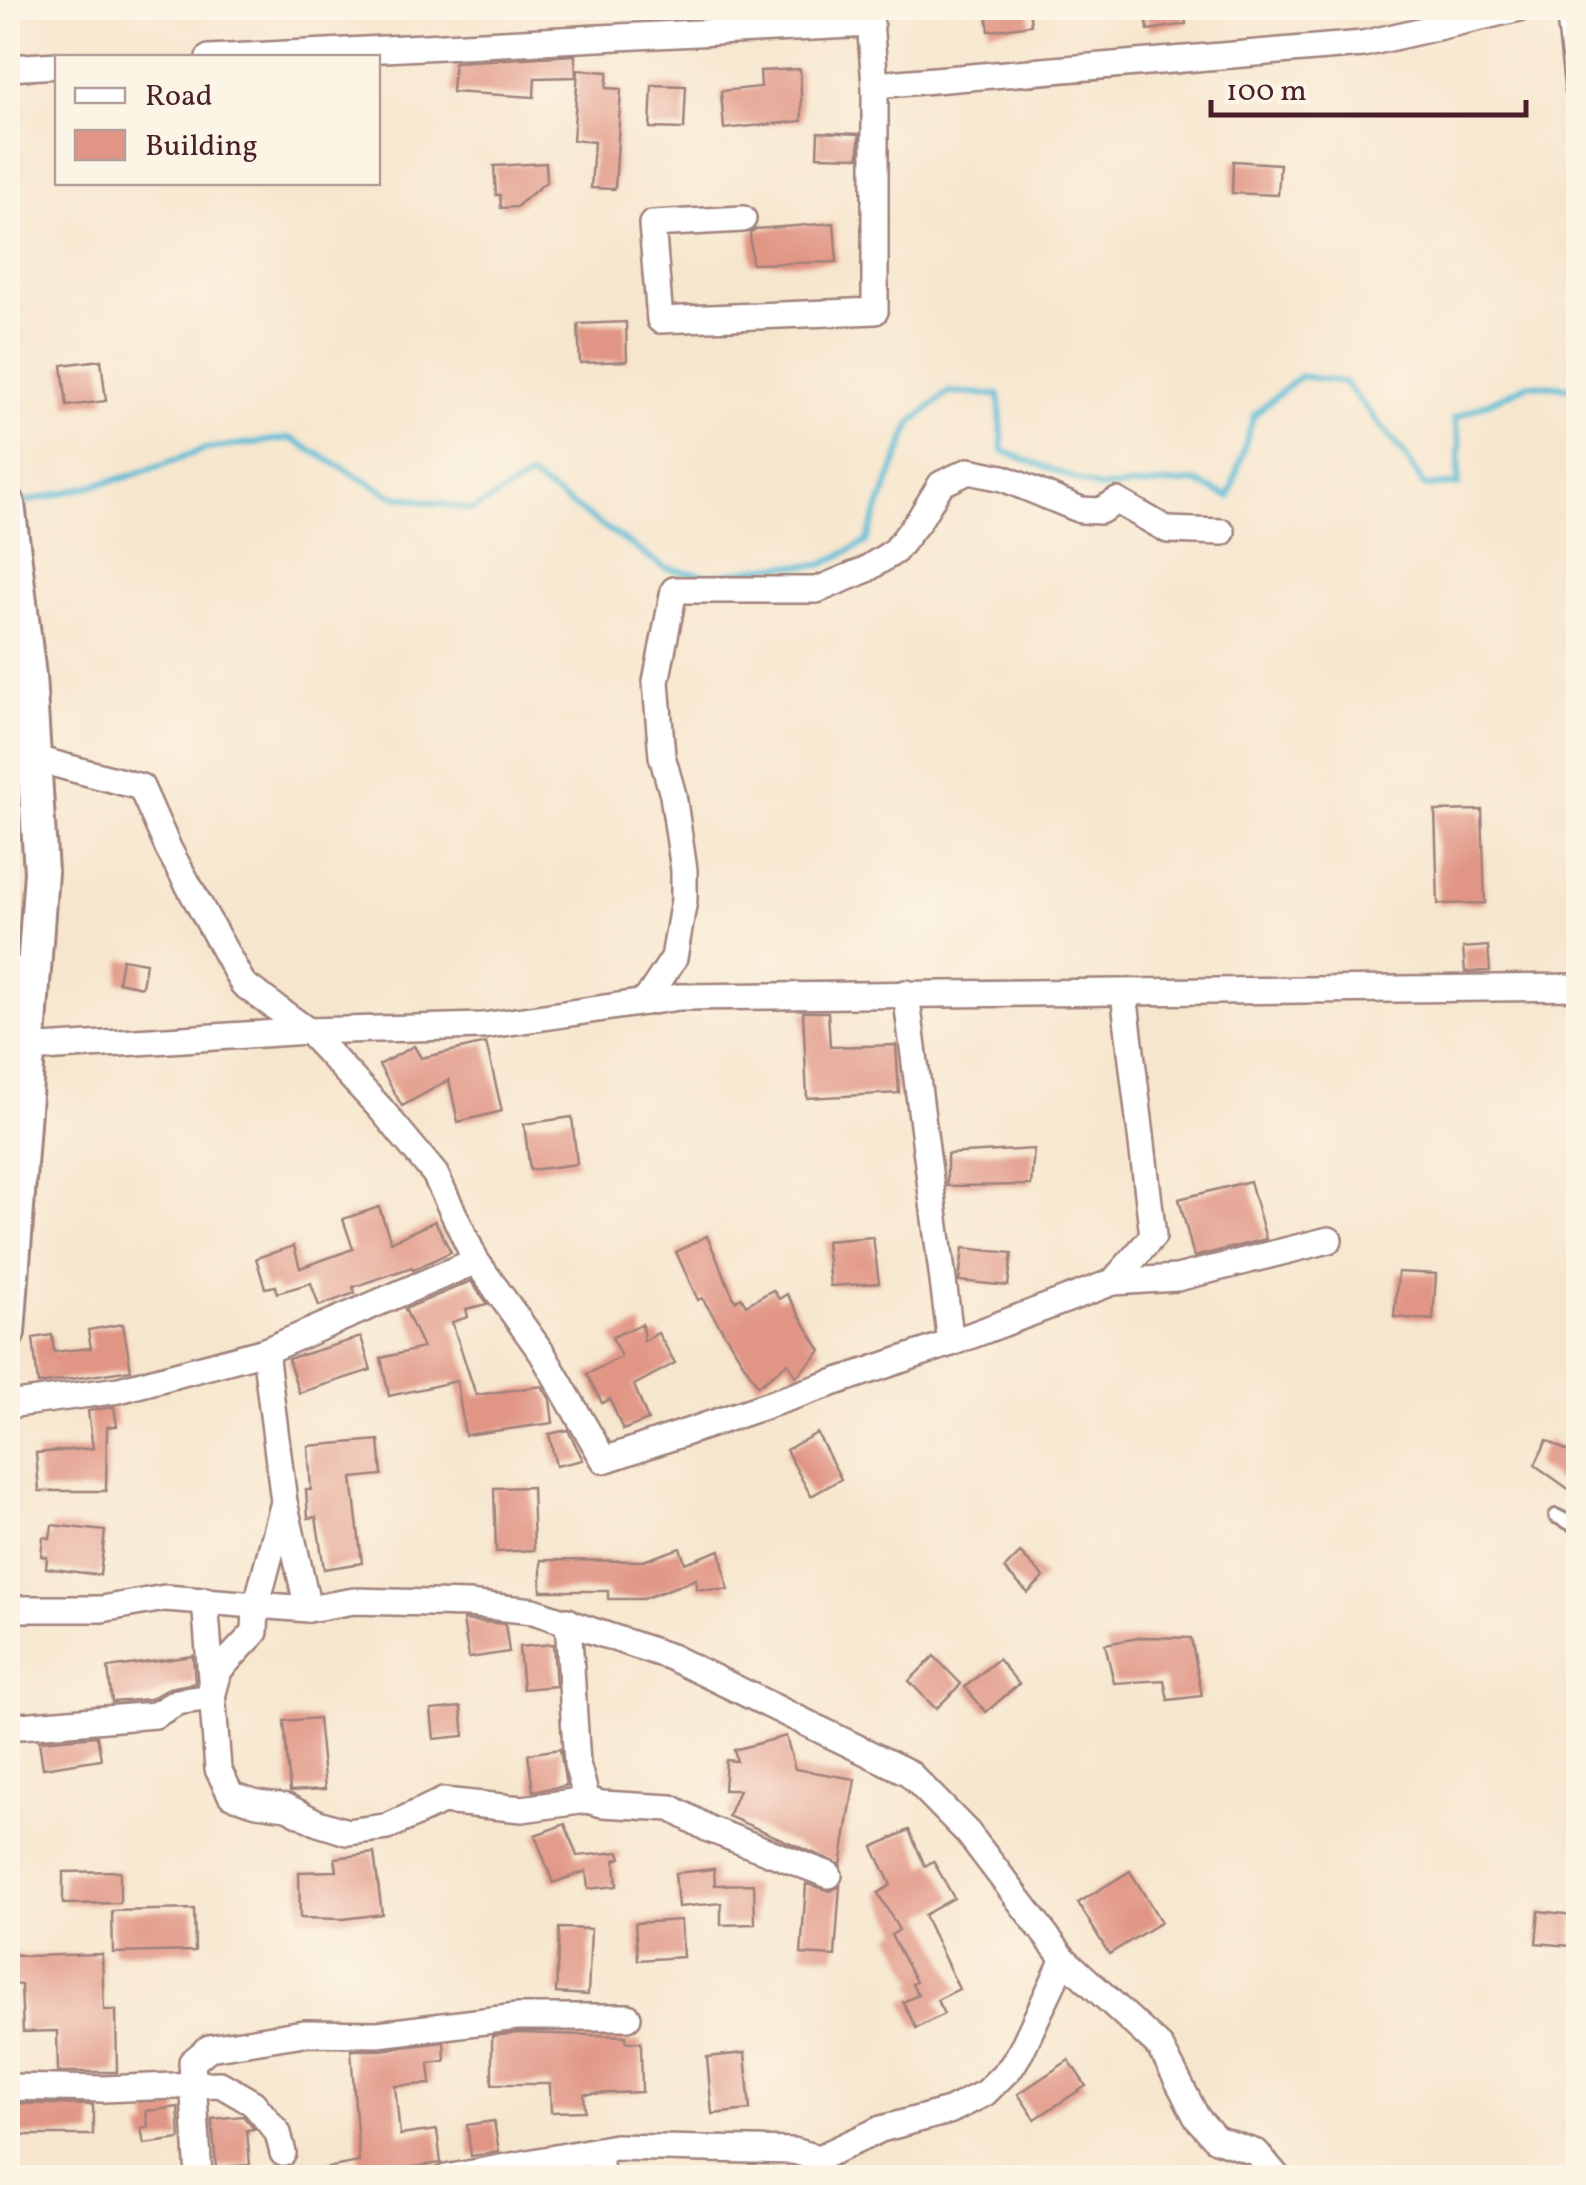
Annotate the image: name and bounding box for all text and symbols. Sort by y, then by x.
legend [55,55,380,185]
scale bar [1211,55,1526,117]
text: 100 m [1226,71,1307,113]
text: Road [145,76,213,118]
text: Building [145,126,258,168]

